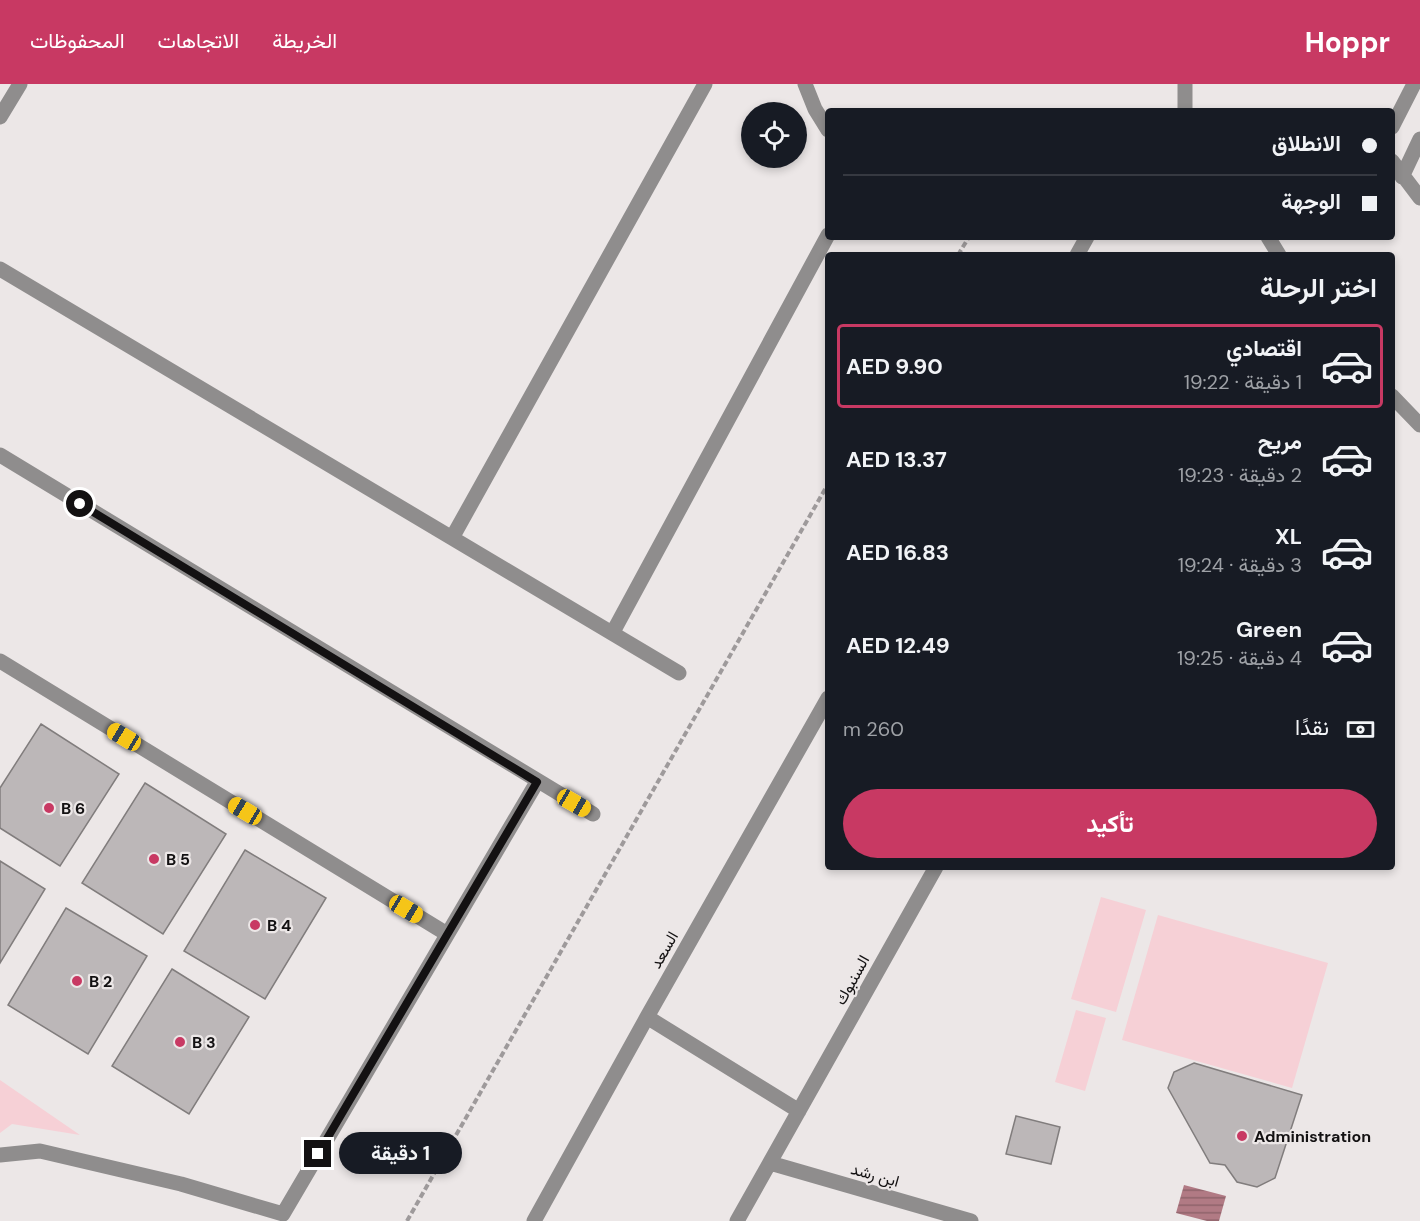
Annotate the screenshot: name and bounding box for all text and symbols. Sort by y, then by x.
text: Hoppr [1305,24,1390,61]
text: المحفوظات [30,27,125,55]
text: الاتجاهات [158,27,239,55]
text: الخريطة [272,27,337,55]
map controls [741,102,807,168]
button: locate [741,102,807,168]
text: الانطلاق [1272,129,1341,158]
text: الوجهة [1281,187,1341,216]
text: اختر الرحلة [1260,270,1377,305]
text: اقتصادي [1226,334,1302,363]
icon: car [1320,339,1374,393]
text: AED 9.90 [846,352,943,381]
text: 1 دقيقة · 19:22 [1184,369,1302,395]
text: مريح [1258,427,1302,456]
icon: car [1320,432,1374,486]
text: AED 13.37 [846,445,947,474]
text: 2 دقيقة · 19:23 [1178,462,1302,488]
route start [66,490,93,517]
text: XL [1275,522,1302,551]
icon: car [1320,525,1374,579]
text: AED 16.83 [846,538,949,567]
text: 3 دقيقة · 19:24 [1178,552,1302,578]
text: Green [1236,615,1302,644]
icon: car [1320,618,1374,672]
text: AED 12.49 [846,631,950,660]
text: 4 دقيقة · 19:25 [1177,645,1302,671]
text: نقدًا [1295,713,1329,742]
icon: cash [1344,713,1377,746]
text: 260 m [843,716,904,742]
car [104,720,144,754]
car [554,786,594,820]
button: تأكيد [843,789,1377,858]
car [225,794,265,828]
place label: B 6 [61,798,85,819]
marker: B 6 [42,801,56,815]
place label: B 5 [166,849,190,870]
marker: B 5 [147,852,161,866]
car [386,892,426,926]
place label: B 4 [267,915,291,936]
marker: B 4 [248,918,262,932]
street label: السعد [645,928,683,972]
street label: السنبوك [830,951,874,1009]
place label: B 2 [89,971,112,992]
marker: B 2 [70,974,84,988]
place label: B 3 [192,1032,216,1053]
marker: B 3 [173,1035,187,1049]
place label: Administration [1254,1126,1371,1147]
marker: Administration [1235,1129,1249,1143]
callout: 1 دقيقة [339,1133,462,1175]
route end [304,1140,331,1167]
text: 1 دقيقة [371,1140,430,1166]
street label: ابن رشد [848,1158,902,1192]

